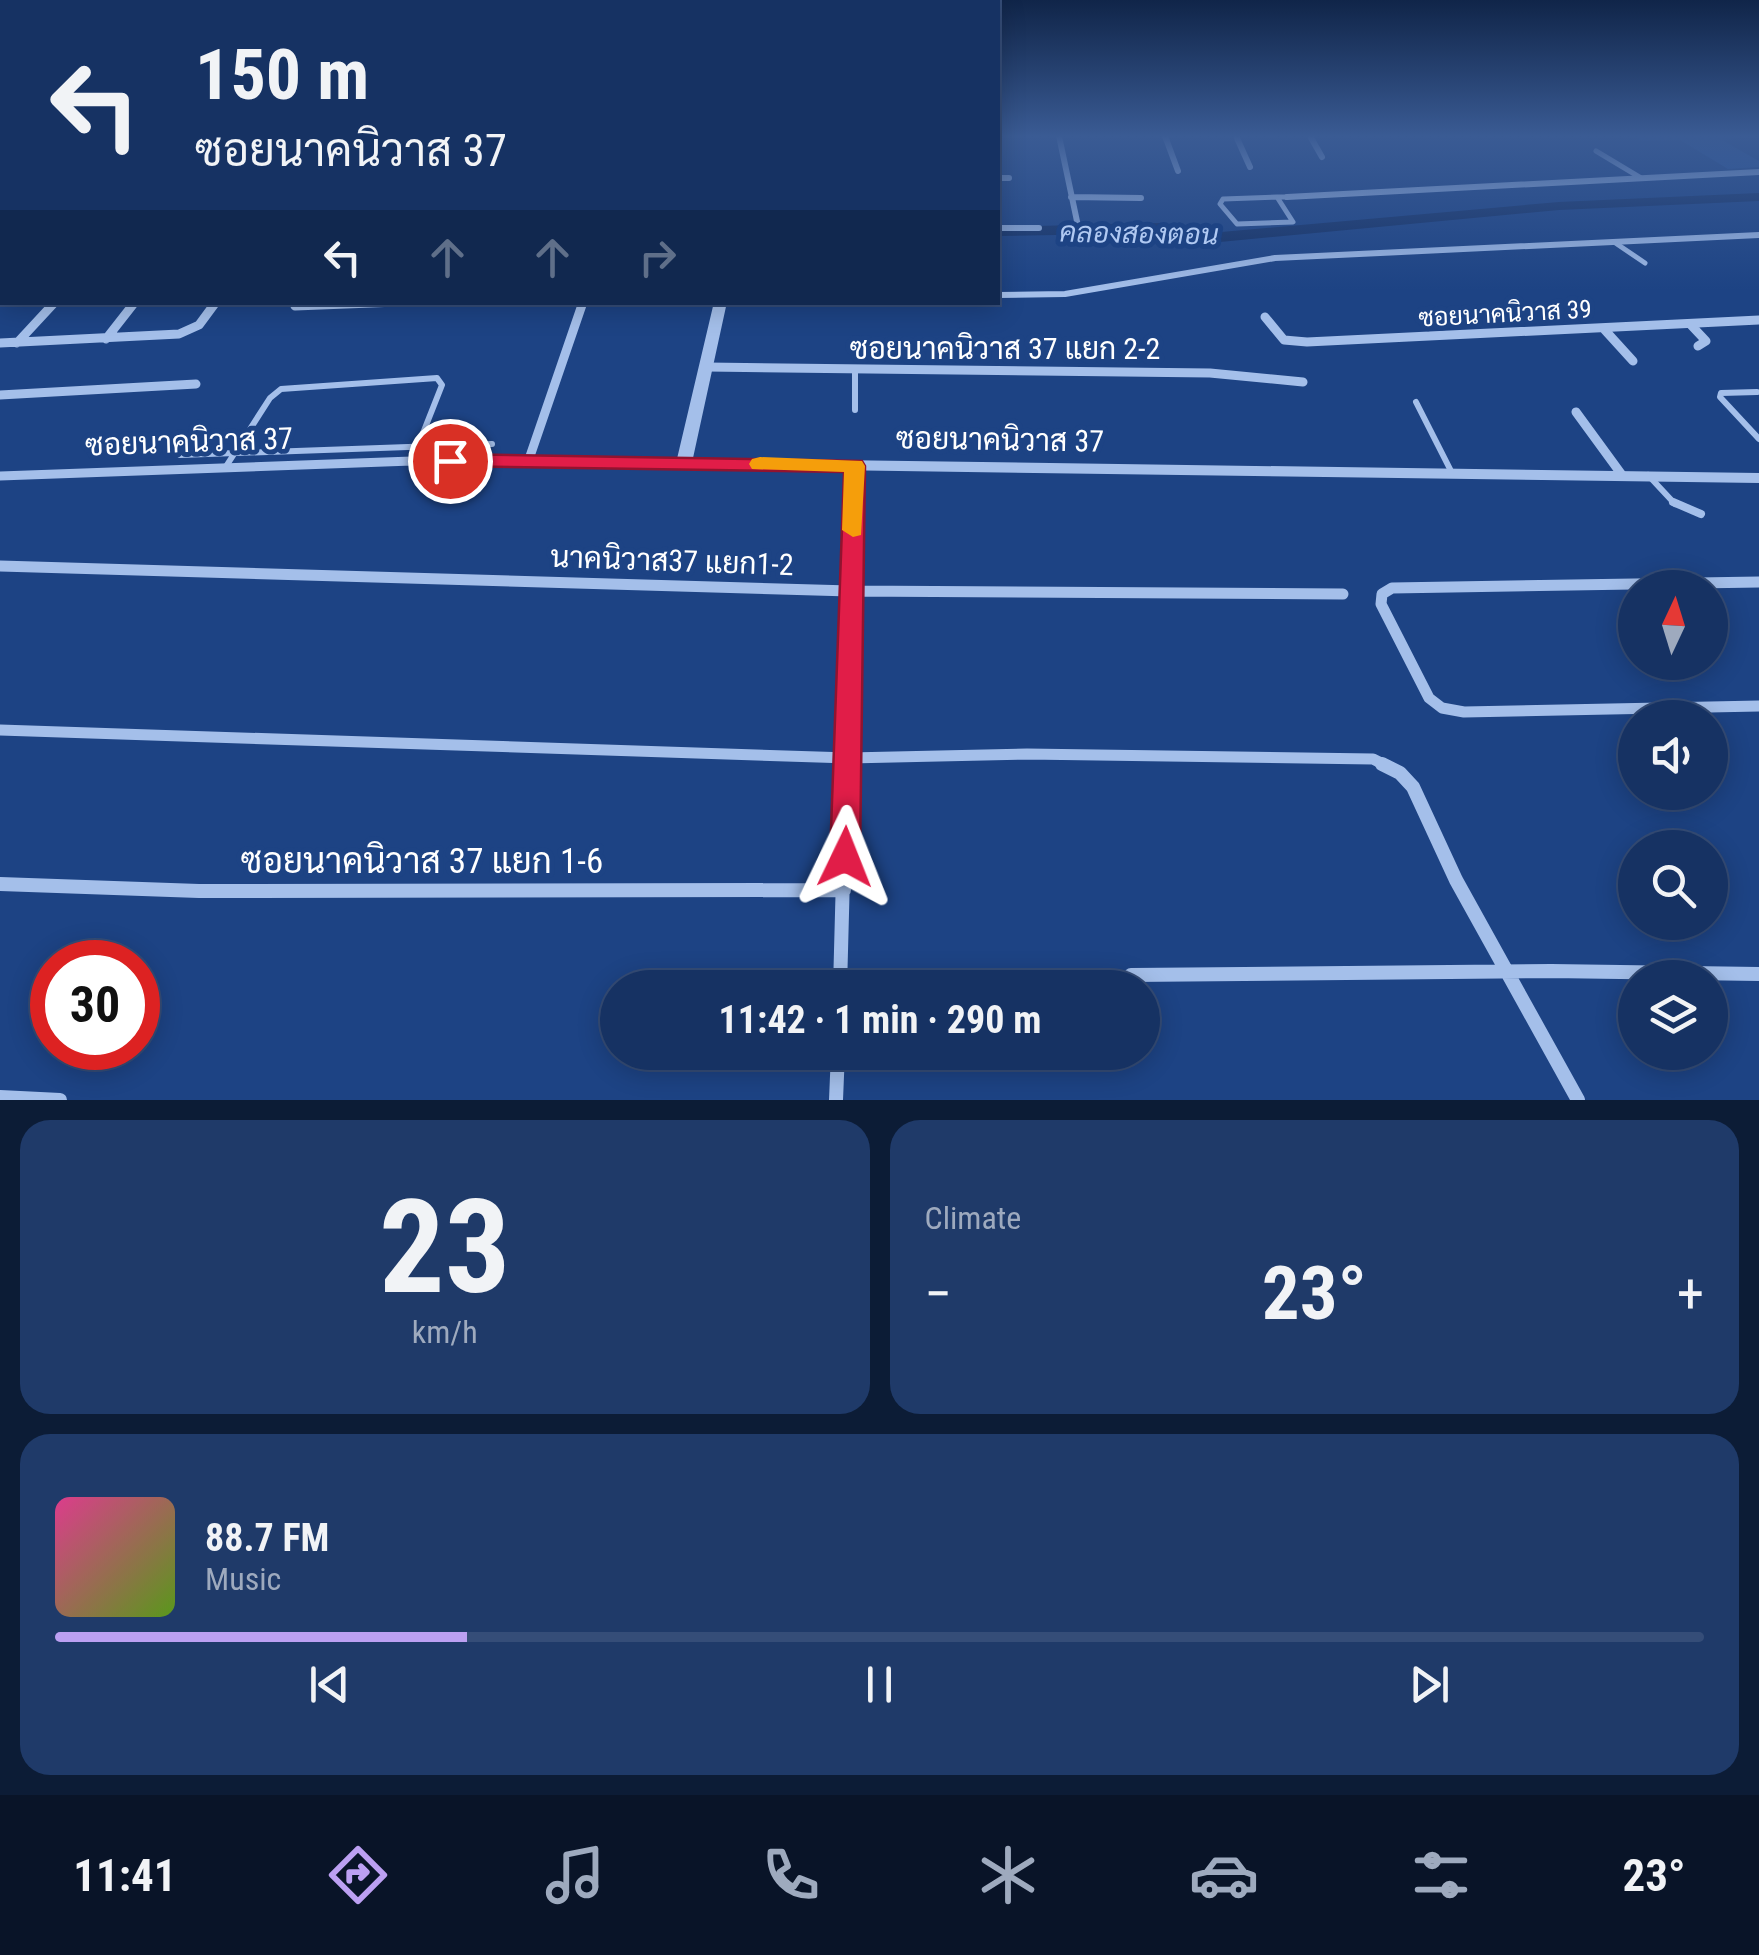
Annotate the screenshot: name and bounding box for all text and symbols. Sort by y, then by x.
text: 150 m [195,34,369,116]
icon: left [30,40,160,170]
text: ซอยนาคนิวาส 37 [195,124,507,177]
water label: คลองสองตอน [1059,216,1219,251]
icon: left [315,230,370,285]
icon: ahead [420,230,475,285]
icon: ahead [525,230,580,285]
icon: right [630,230,685,285]
street label: ซอยนาคนิวาส 39 [1418,293,1592,333]
street label: ซอยนาคนิวาส 37 แยก 2-2 [850,331,1160,366]
pin [408,419,493,504]
street label: ซอยนาคนิวาส 37 [84,420,293,463]
street label: ซอยนาคนิวาส 37 [896,420,1104,459]
icon: arrive [423,434,478,489]
street label: นาคนิวาส37 แยก1-2 [550,539,794,582]
north arrow [1618,570,1728,680]
map controls [1618,570,1728,1070]
button: sound [1618,700,1728,810]
position arrow [793,805,897,909]
button: search [1618,830,1728,940]
street label: ซอยนาคนิวาส 37 แยก 1-6 [241,841,603,882]
speed limit sign: 30 [30,940,160,1070]
button: layers [1618,960,1728,1070]
text: 11:42 · 1 min · 290 m [719,998,1041,1042]
text: 23 [379,1171,510,1324]
text: Climate [925,1199,1021,1237]
text: 23° [1262,1249,1367,1337]
text: − [925,1262,952,1326]
text: + [1677,1262,1704,1326]
text: km/h [412,1313,478,1351]
text: 88.7 FM [205,1516,329,1560]
text: Music [205,1560,281,1598]
icon: previous [302,1657,357,1712]
icon: pause [852,1657,907,1712]
icon: next [1402,1657,1457,1712]
icon: directions [323,1840,393,1910]
icon: music [540,1840,610,1910]
icon: phone [756,1840,826,1910]
icon: climate [973,1840,1043,1910]
icon: car [1189,1840,1259,1910]
icon: filters [1406,1840,1476,1910]
text: 11:41 [73,1849,177,1902]
text: 23° [1623,1849,1686,1902]

